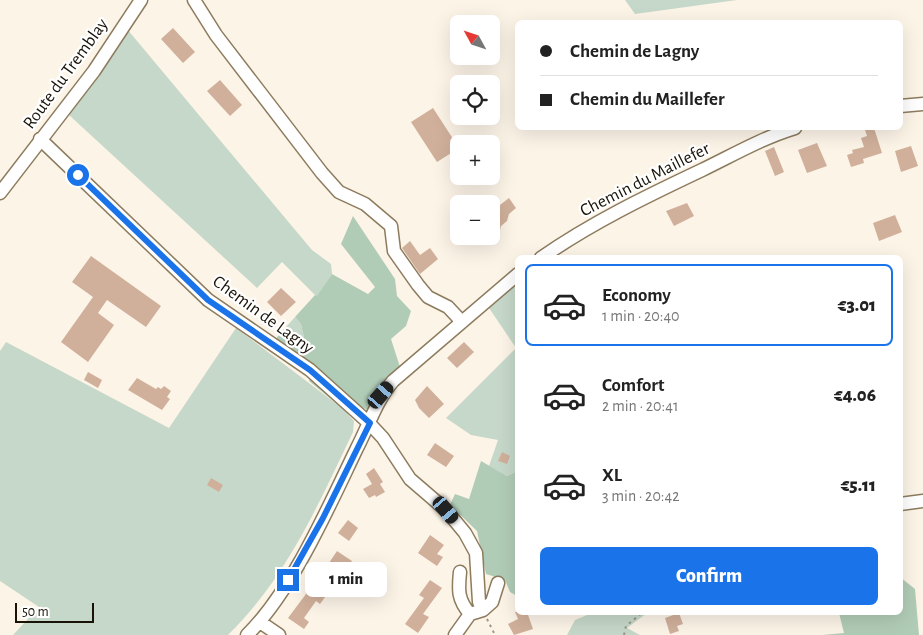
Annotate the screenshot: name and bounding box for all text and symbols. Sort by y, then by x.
street label: Route du Tremblay [20,15,112,132]
north arrow [450,15,500,65]
map controls [450,15,500,245]
text: Chemin de Lagny [570,42,699,61]
button: locate [450,75,500,125]
text: Chemin du Maillefer [570,90,725,109]
button: + [450,135,500,185]
street label: Chemin du Maillefer [577,140,713,220]
route start [67,164,89,186]
button: − [450,195,500,245]
street label: Chemin de Lagny [209,273,317,358]
icon: car [542,283,587,328]
text: Economy [602,286,671,305]
text: €3.01 [838,296,876,315]
text: 1 min · 20:40 [602,308,680,324]
icon: car [542,373,587,418]
text: Comfort [602,376,664,395]
car [365,379,396,411]
text: €4.06 [834,386,876,405]
text: 2 min · 20:41 [602,398,678,414]
icon: car [542,463,587,508]
text: XL [602,466,622,485]
text: €5.11 [841,476,876,495]
text: 3 min · 20:42 [602,488,679,504]
car [430,494,461,526]
button: Confirm [540,547,878,605]
callout: 1 min [306,562,388,598]
route end [277,569,299,591]
text: 1 min [329,571,363,587]
scale bar [15,600,94,623]
text: 50 m [22,605,49,619]

